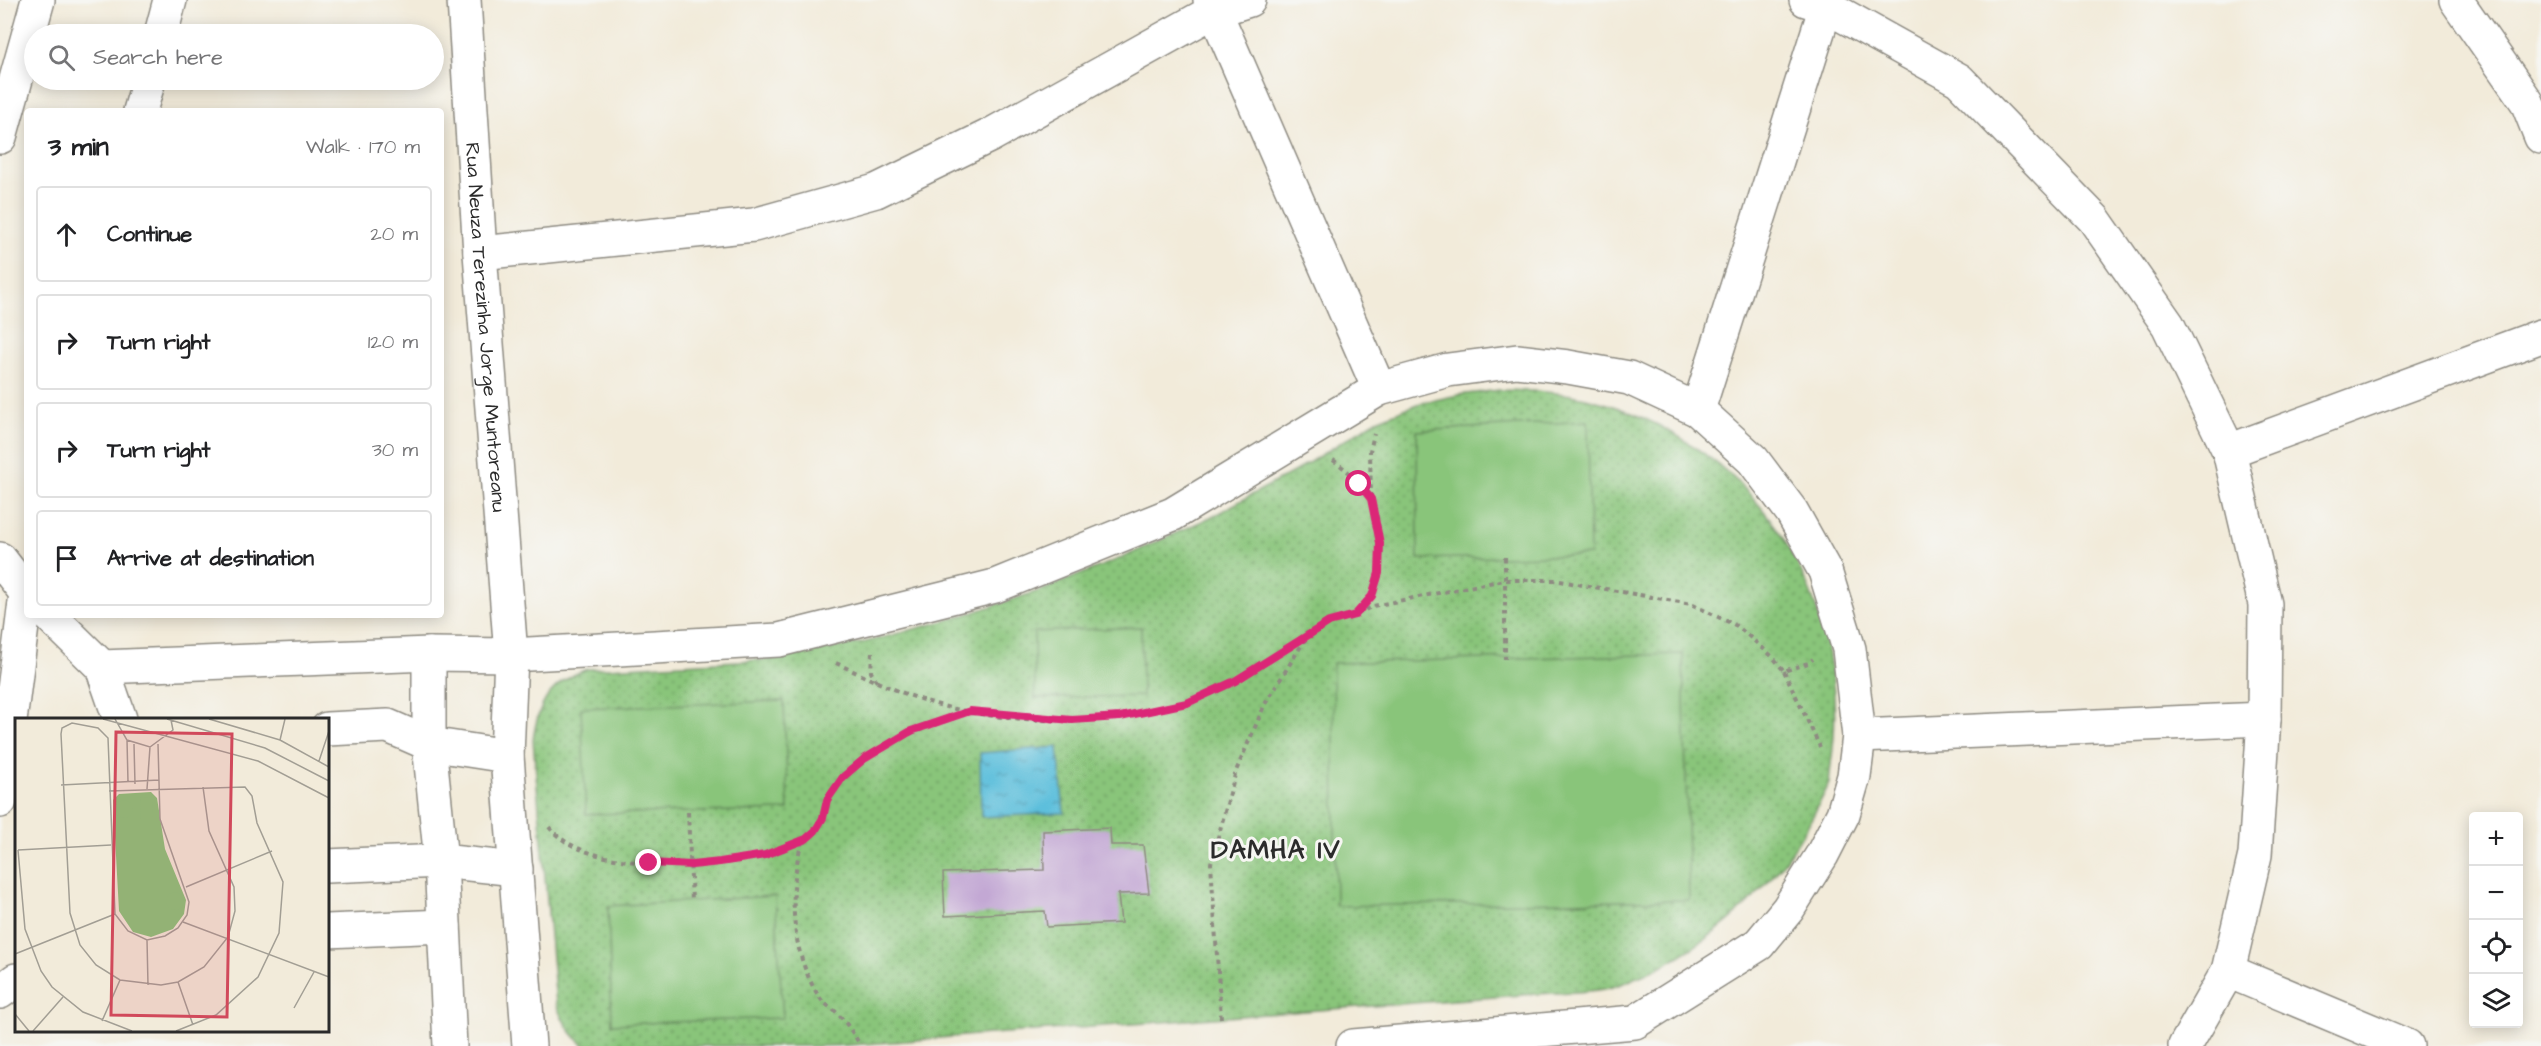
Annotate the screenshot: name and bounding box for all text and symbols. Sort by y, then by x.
search box [24,24,444,90]
icon: search [45,41,78,74]
text: Search here [93,42,223,73]
text: 3 min [48,129,109,165]
text: Walk · 170 m [306,133,420,161]
street label: Rua Neuza Terezinha Jorge Muntoreanu [458,141,513,513]
icon: ahead [50,218,83,251]
text: Continue [107,219,192,250]
text: 20 m [370,220,418,248]
icon: right [50,326,83,359]
text: Turn right [107,327,210,358]
text: 120 m [368,328,418,356]
icon: right [50,434,83,467]
text: Turn right [107,435,210,466]
text: 30 m [372,436,418,464]
route start [1345,470,1371,496]
icon: arrive [50,542,83,575]
text: Arrive at destination [107,543,314,574]
inset map [15,718,328,1031]
map controls [2469,812,2523,1028]
button: + [2469,812,2523,866]
district label: DAMHA IV [1211,832,1341,868]
route end [635,849,661,875]
button: − [2469,866,2523,920]
button: locate [2469,920,2523,974]
button: layers [2469,974,2523,1028]

